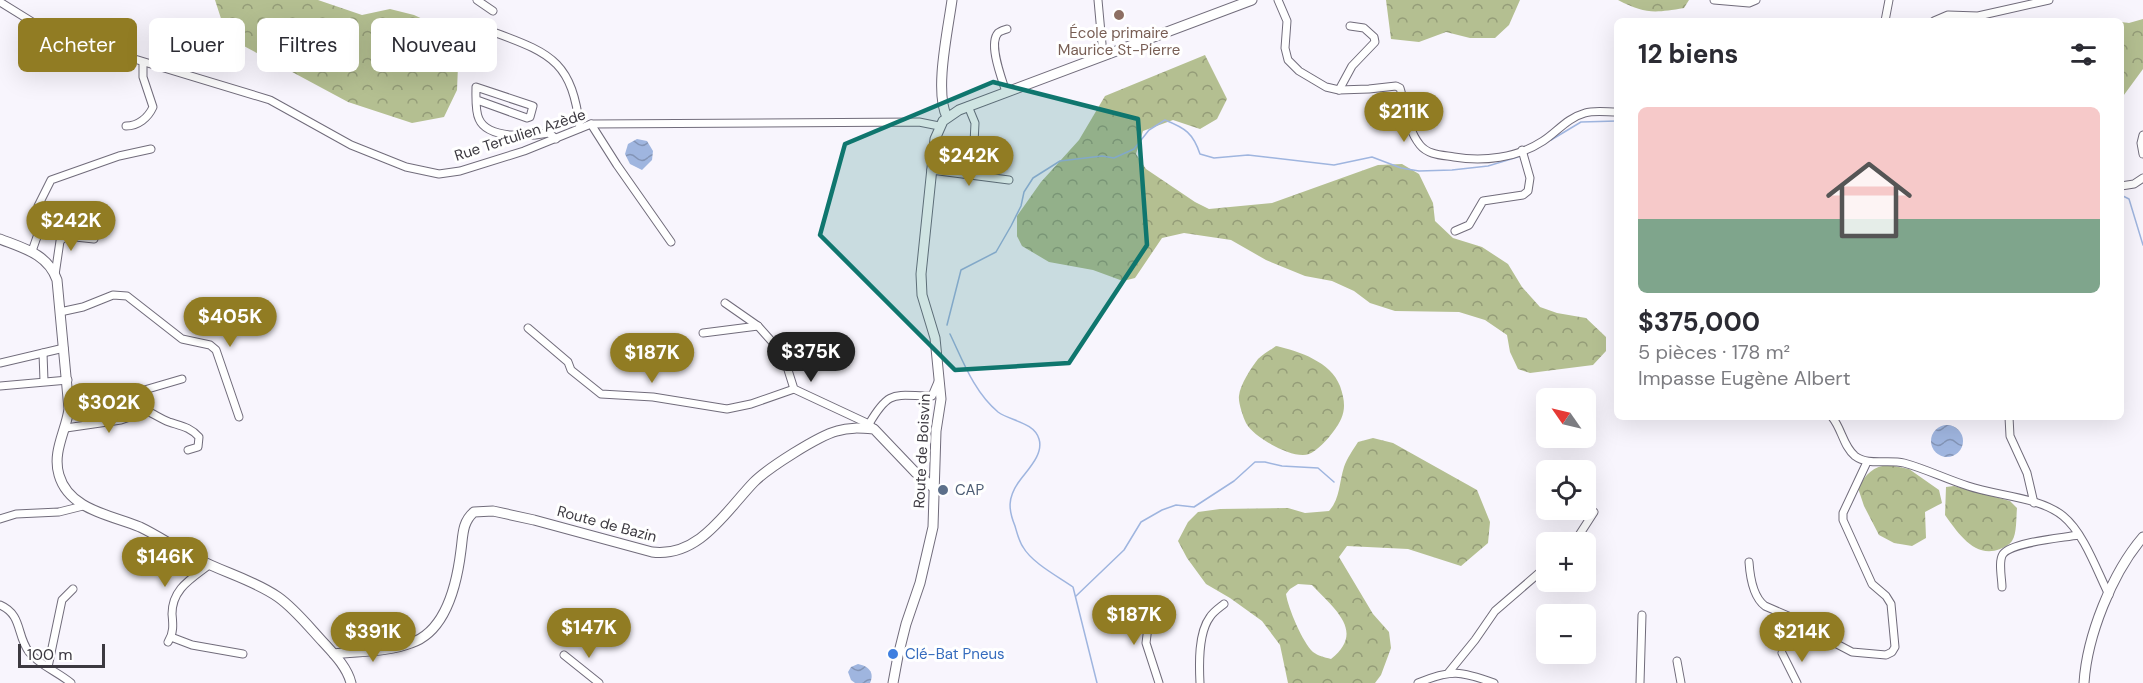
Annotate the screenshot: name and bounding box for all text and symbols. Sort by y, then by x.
marker: École primaire Maurice St-Pierre [1112,8,1126,22]
chip: Acheter [18,18,137,72]
chip: Louer [149,18,245,72]
chip: Filtres [257,18,359,72]
chip: Nouveau [371,18,497,72]
place label: École primaire Maurice St-Pierre [1058,23,1180,60]
text: 12 biens [1638,37,1738,71]
icon: filters [2067,38,2100,71]
pin: $211K [1362,92,1446,143]
text: $211K [1378,98,1430,124]
street label: Rue Tertulien Azède [452,104,588,166]
pin: $242K [927,136,1011,187]
text: $242K [938,142,1000,168]
icon: home [1815,146,1923,254]
pin: $242K [29,201,113,252]
text: $242K [40,207,102,233]
pin: $405K [188,297,272,348]
text: $405K [198,303,262,329]
text: $375,000 [1638,305,1760,339]
pin: $375K [769,332,853,383]
pin: $187K [610,333,694,384]
text: $375K [781,338,841,364]
text: $187K [624,339,680,365]
text: 5 pièces · 178 m² [1638,339,1790,365]
text: Impasse Eugène Albert [1638,365,1851,391]
pin: $302K [67,383,151,434]
north arrow [1536,388,1596,448]
map controls [1536,388,1596,664]
text: $302K [78,389,140,415]
street label: Route de Boisvin [909,393,935,509]
button: locate [1536,460,1596,520]
place label: CAP [955,480,984,500]
marker: CAP [936,483,950,497]
street label: Route de Bazin [555,501,659,547]
button: + [1536,532,1596,592]
pin: $146K [123,537,207,588]
text: $146K [136,543,194,569]
pin: $187K [1092,595,1176,646]
text: $187K [1106,601,1162,627]
button: − [1536,604,1596,664]
pin: $147K [547,608,631,659]
pin: $391K [331,612,415,663]
pin: $214K [1760,612,1844,663]
text: $147K [561,614,617,640]
text: $391K [345,618,401,644]
text: $214K [1774,618,1830,644]
scale bar [18,641,105,668]
text: 100 m [27,644,72,665]
place label: Clé-Bat Pneus [905,644,1005,664]
marker: Clé-Bat Pneus [886,647,900,661]

